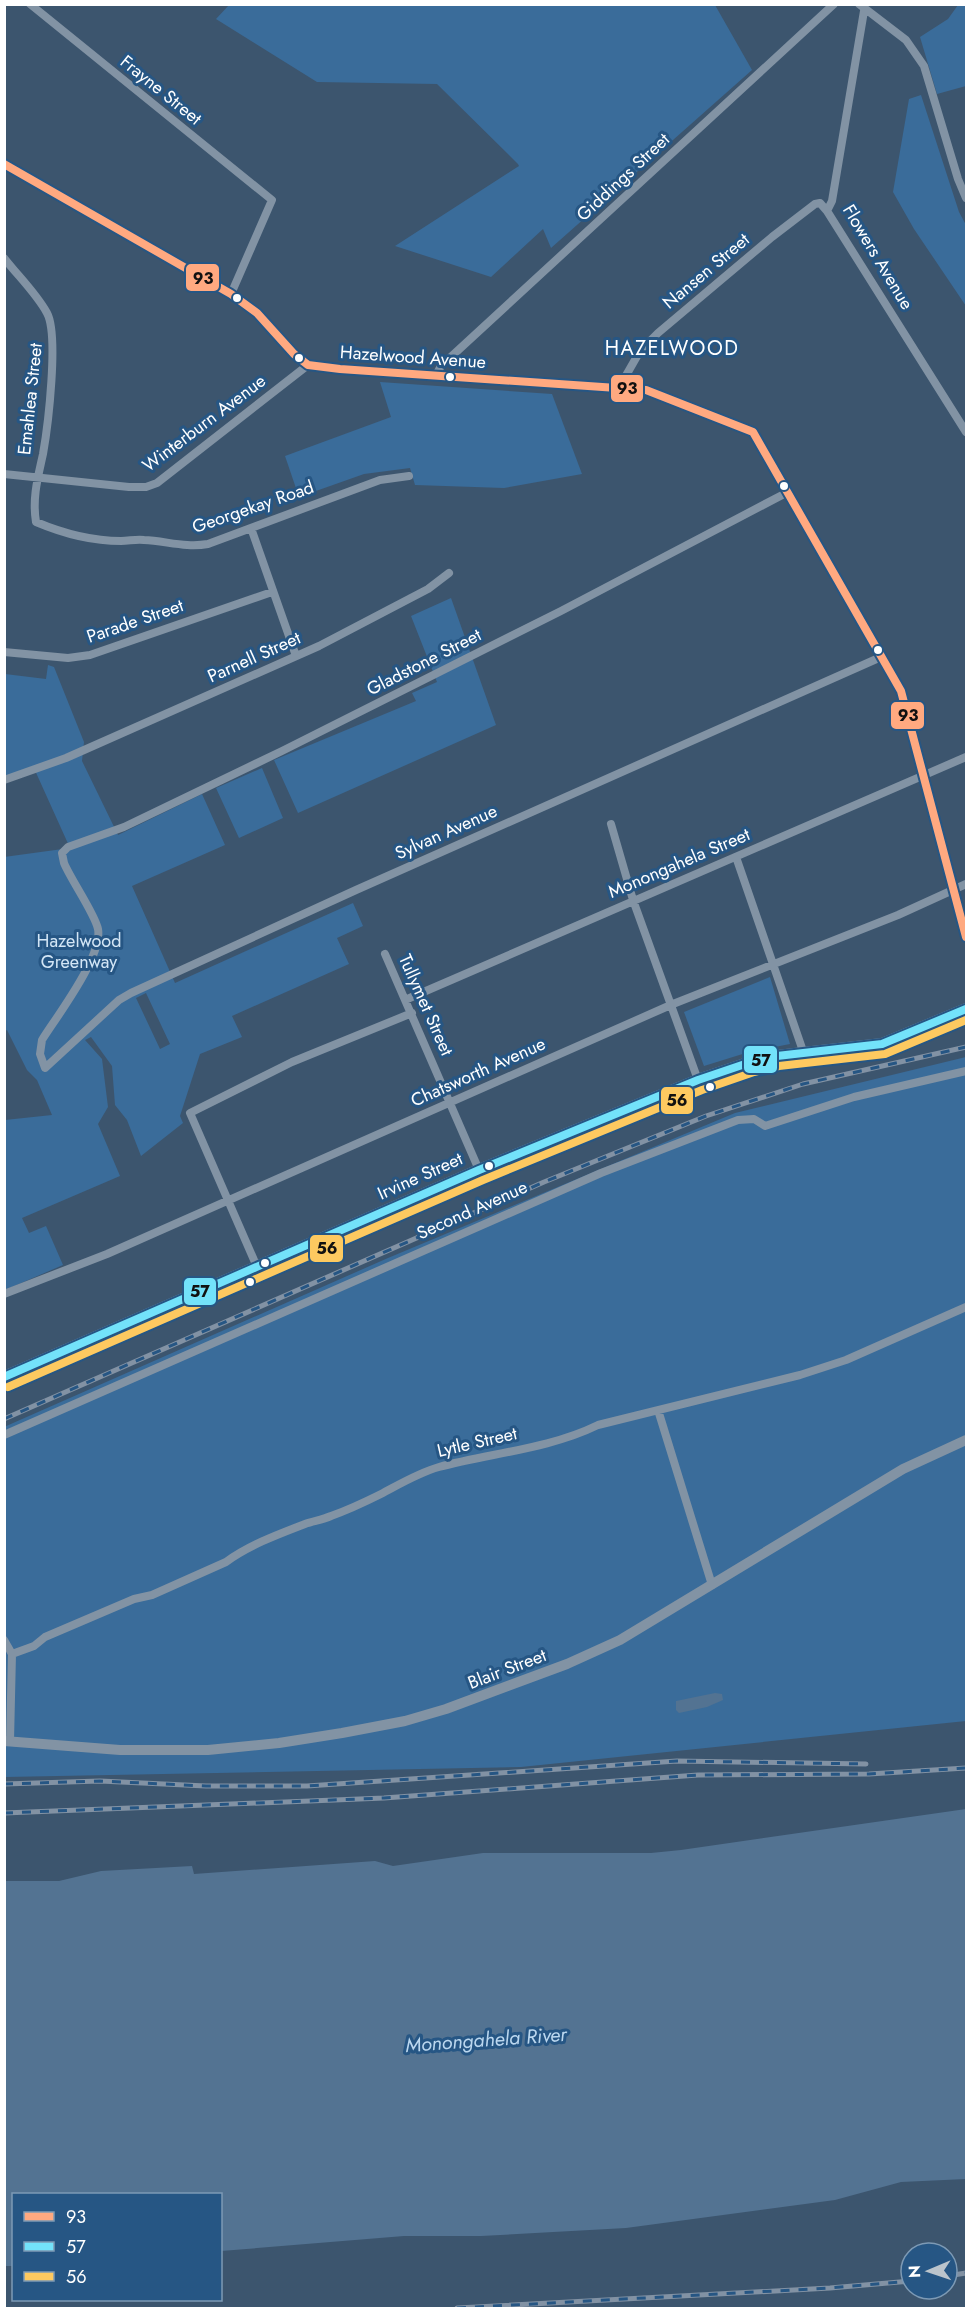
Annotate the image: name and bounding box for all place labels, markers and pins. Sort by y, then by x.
unlabelled marker [231,292,243,304]
unlabelled marker [293,352,305,364]
unlabelled marker [444,371,456,383]
unlabelled marker [778,480,790,492]
unlabelled marker [872,644,884,656]
unlabelled marker [704,1081,716,1093]
unlabelled marker [483,1160,495,1172]
unlabelled marker [259,1257,271,1269]
unlabelled marker [244,1276,256,1288]

